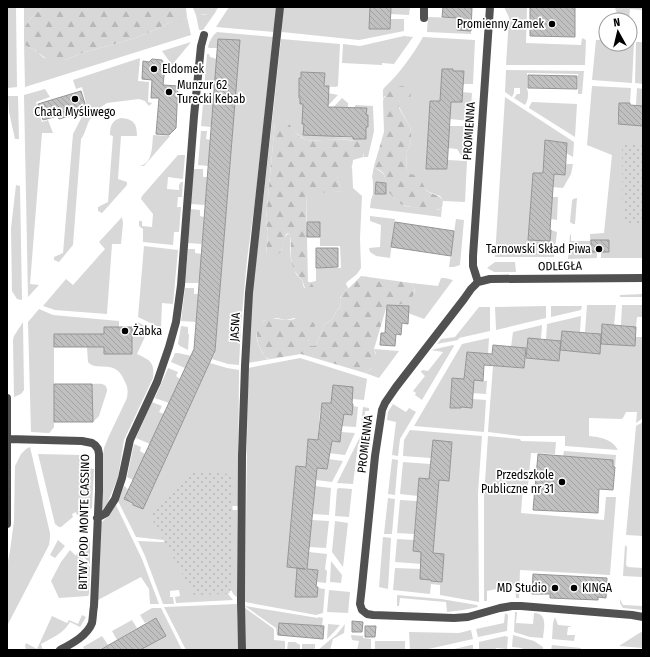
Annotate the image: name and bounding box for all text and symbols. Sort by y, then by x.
north arrow [598,12,638,52]
text: N [613,16,621,29]
place label: Promienny Zamek [457,17,544,31]
marker: Promienny Zamek [547,19,557,29]
place label: Eldomek [162,62,205,76]
marker: Eldomek [149,64,159,74]
place label: Munzur 62 Turecki Kebab [177,78,245,106]
marker: Munzur 62 Turecki Kebab [164,87,174,97]
marker: Chata Myśliwego [70,94,80,104]
street label: PROMIENNA [460,101,478,161]
place label: Chata Myśliwego [34,105,116,119]
place label: Tarnowski Skład Piwa [486,242,591,256]
marker: Tarnowski Skład Piwa [594,244,604,254]
street label: ODLEGŁA [538,259,583,273]
street label: JASNA [227,311,243,342]
place label: Żabka [133,323,162,338]
marker: Żabka [120,326,130,336]
street label: PROMIENNA [354,414,376,474]
street label: BITWY POD MONTE CASSINO [76,454,92,590]
place label: Przedszkole Publiczne nr 31 [481,468,554,496]
marker: Przedszkole Publiczne nr 31 [557,477,567,487]
place label: MD Studio [497,581,547,595]
place label: KINGA [582,581,613,595]
marker: MD Studio [550,583,560,593]
marker: KINGA [569,583,579,593]

